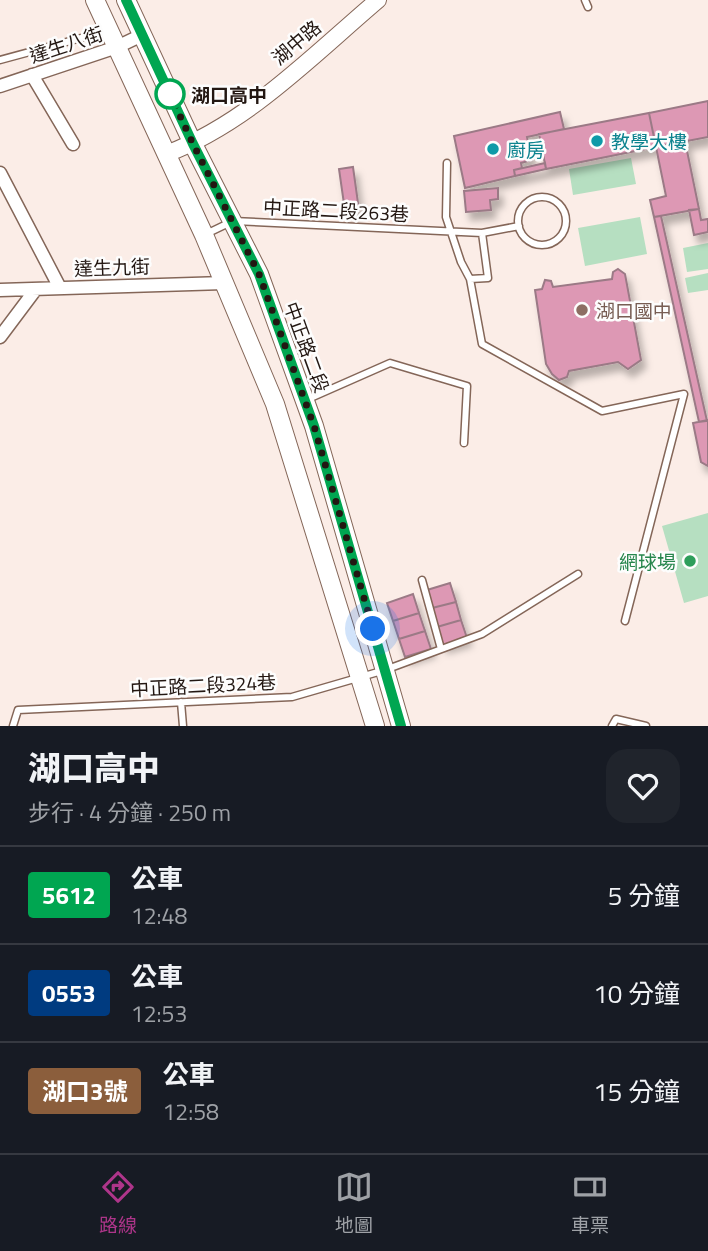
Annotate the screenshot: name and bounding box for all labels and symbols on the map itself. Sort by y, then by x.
street label: 湖中路 [265,13,327,71]
street label: 達生八街 [25,18,107,70]
marker: 湖口高中 [155,79,185,109]
place label: 湖口高中 [191,80,267,109]
place label: 教學大樓 [611,127,687,156]
marker: 教學大樓 [589,133,605,149]
place label: 廚房 [507,135,545,164]
marker: 廚房 [485,141,501,157]
street label: 中正路二段263巷 [262,192,410,228]
street label: 達生九街 [74,251,150,283]
place label: 湖口國中 [596,296,672,325]
street label: 中正路二段 [277,297,337,397]
marker: 湖口國中 [574,302,590,318]
place label: 網球場 [619,547,676,576]
marker: 網球場 [682,553,698,569]
your location [355,611,390,646]
street label: 中正路二段324巷 [129,667,277,703]

